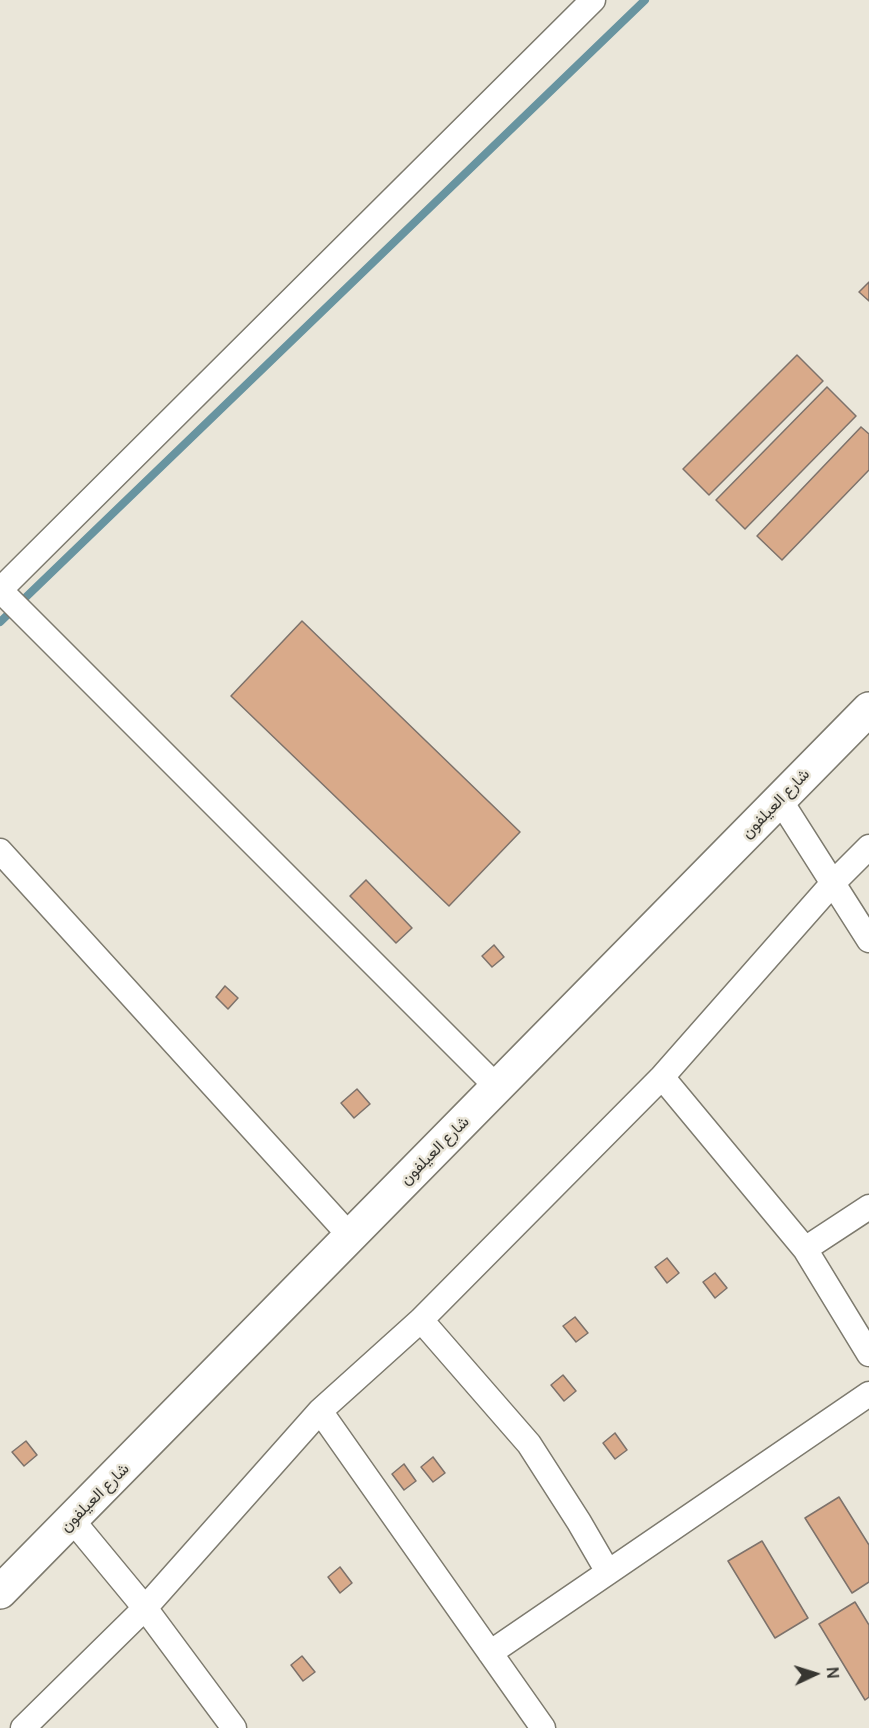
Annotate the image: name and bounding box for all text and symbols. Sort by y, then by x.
street label: شارع العيلفون [738,765,814,843]
street label: شارع العيلفون [397,1113,473,1189]
street label: شارع العيلفون [57,1460,133,1536]
north arrow [785,1644,845,1704]
text: N [822,1666,844,1679]

